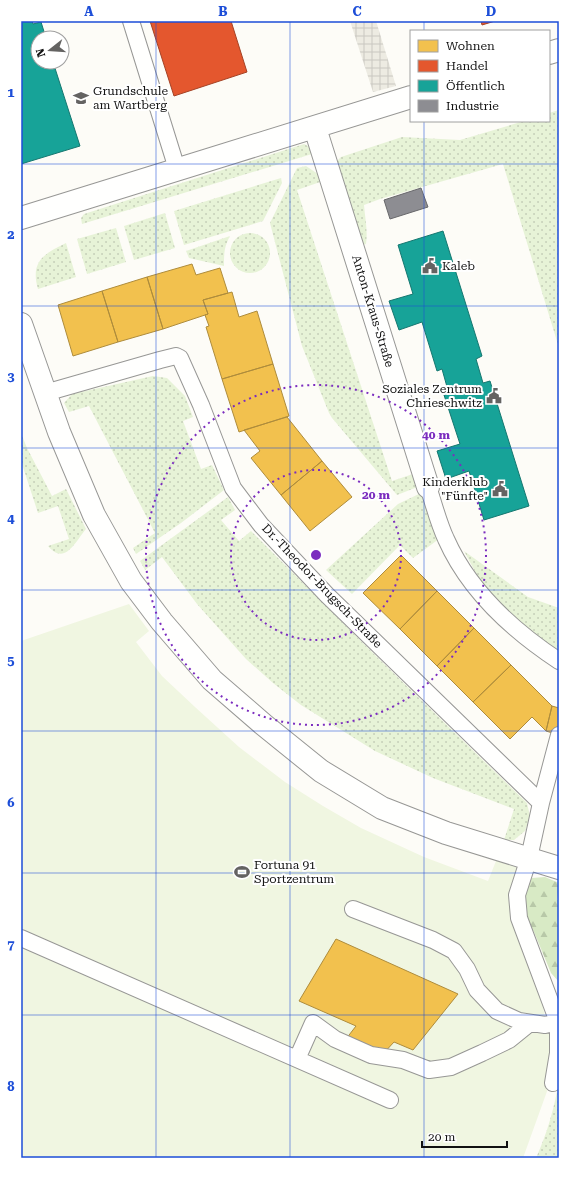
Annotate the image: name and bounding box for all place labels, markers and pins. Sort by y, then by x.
place label: Grundschule am Wartberg [93,84,168,112]
school or university icon: Grundschule am Wartberg [72,89,90,107]
public building icon: Kaleb [421,257,439,275]
place label: Kaleb [442,259,475,273]
place label: Soziales Zentrum Chrieschwitz [382,382,482,410]
public building icon: Soziales Zentrum Chrieschwitz [485,387,503,405]
place label: Kinderklub "Fünfte" [422,475,488,503]
public building icon: Kinderklub "Fünfte" [491,480,509,498]
centre of rings [309,548,323,562]
place label: Fortuna 91 Sportzentrum [254,858,334,886]
sports icon: Fortuna 91 Sportzentrum [233,863,251,881]

